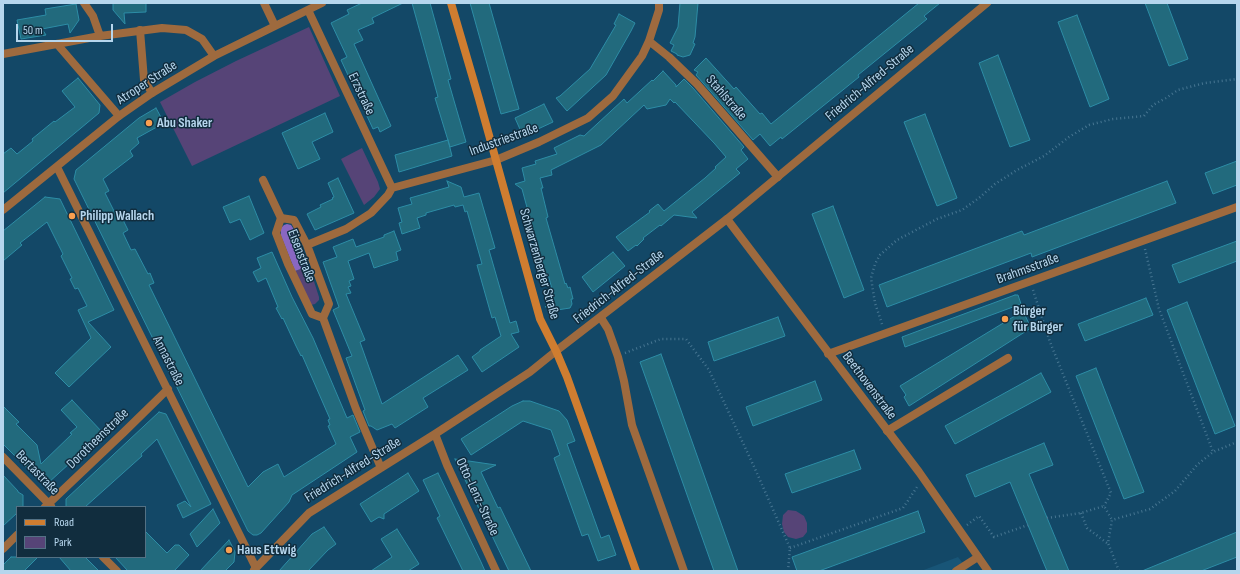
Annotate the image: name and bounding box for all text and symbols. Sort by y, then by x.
scale bar [18,16,115,42]
text: 50 m [23,23,43,38]
street label: Friedrich-Alfred-Straße [822,41,918,125]
street label: Atroper Straße [114,57,180,109]
street label: Erzstraße [344,70,378,118]
street label: Stahlstraße [702,72,750,124]
place label: Abu Shaker [157,115,212,131]
marker: Abu Shaker [144,118,154,128]
street label: Industriestraße [467,120,541,160]
street label: Schwarzenberger Straße [515,207,563,321]
place label: Philipp Wallach [80,208,154,224]
marker: Philipp Wallach [67,211,77,221]
street label: Eisenstraße [283,227,319,285]
street label: Friedrich-Alfred-Straße [570,246,668,328]
street label: Brahmsstraße [994,250,1062,288]
place label: Bürger für Bürger [1013,303,1063,336]
marker: Bürger für Bürger [1000,314,1010,324]
street label: Annastraße [148,333,188,389]
street label: Beethovenstraße [838,349,900,423]
street label: Dorotheenstraße [63,405,133,473]
street label: Friedrich-Alfred-Straße [302,434,404,506]
street label: Bertastraße [12,447,62,499]
street label: Otto-Lenz-Straße [452,455,502,539]
legend [16,506,146,558]
text: Road [54,515,74,530]
text: Park [54,535,72,550]
place label: Haus Ettwig [237,542,296,558]
marker: Haus Ettwig [224,545,234,555]

